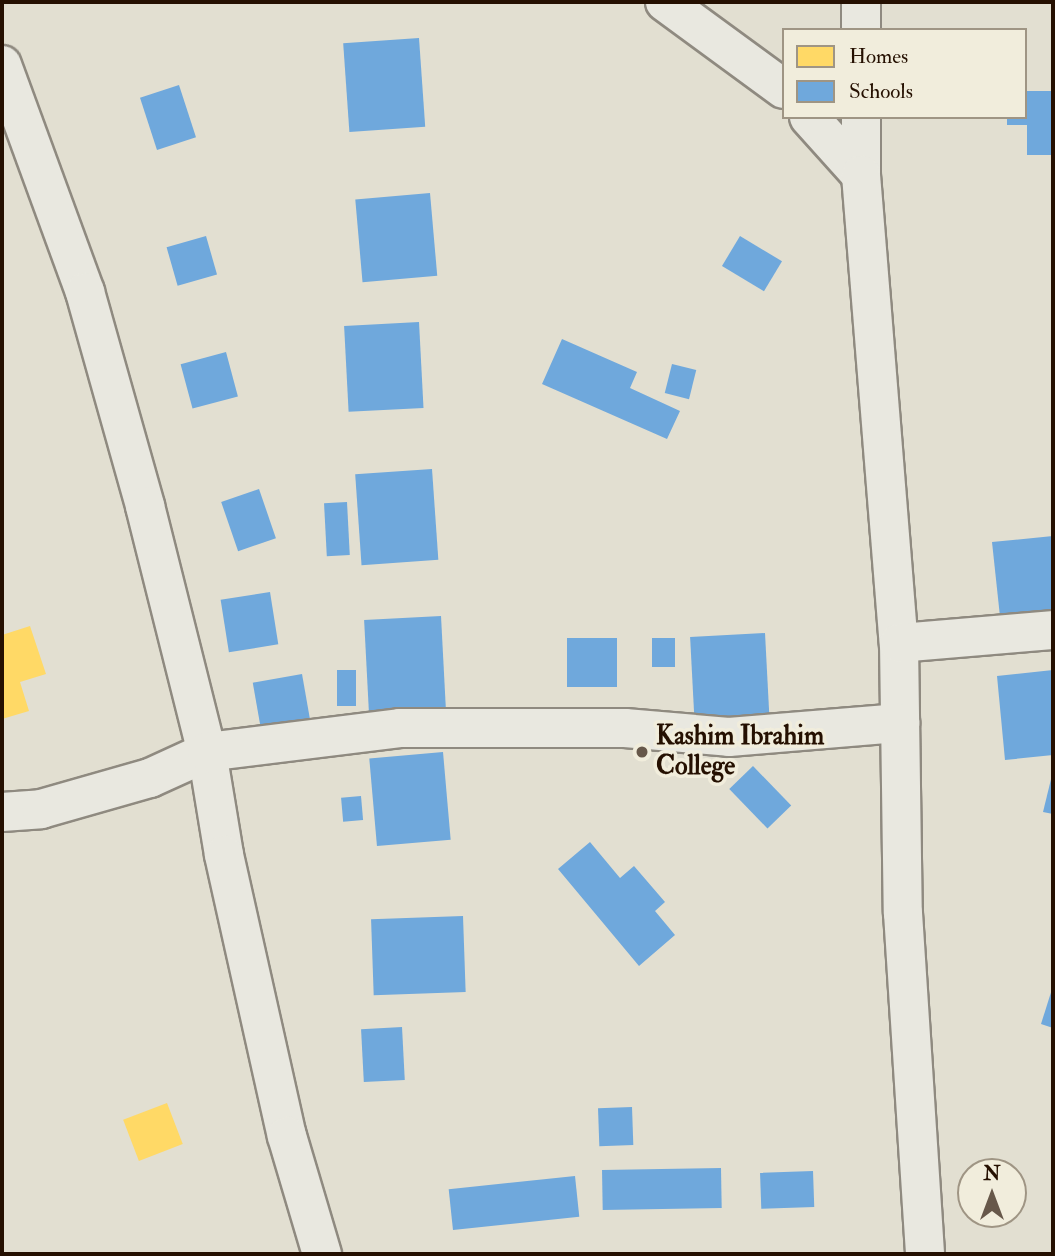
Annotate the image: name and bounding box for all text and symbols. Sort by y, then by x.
legend [782,28,1027,119]
text: Homes [849,43,908,70]
text: Schools [849,78,913,105]
place label: Kashim Ibrahim College [656,721,824,782]
marker: Kashim Ibrahim College [634,744,650,760]
north arrow [957,1158,1027,1228]
text: N [983,1162,1001,1186]

